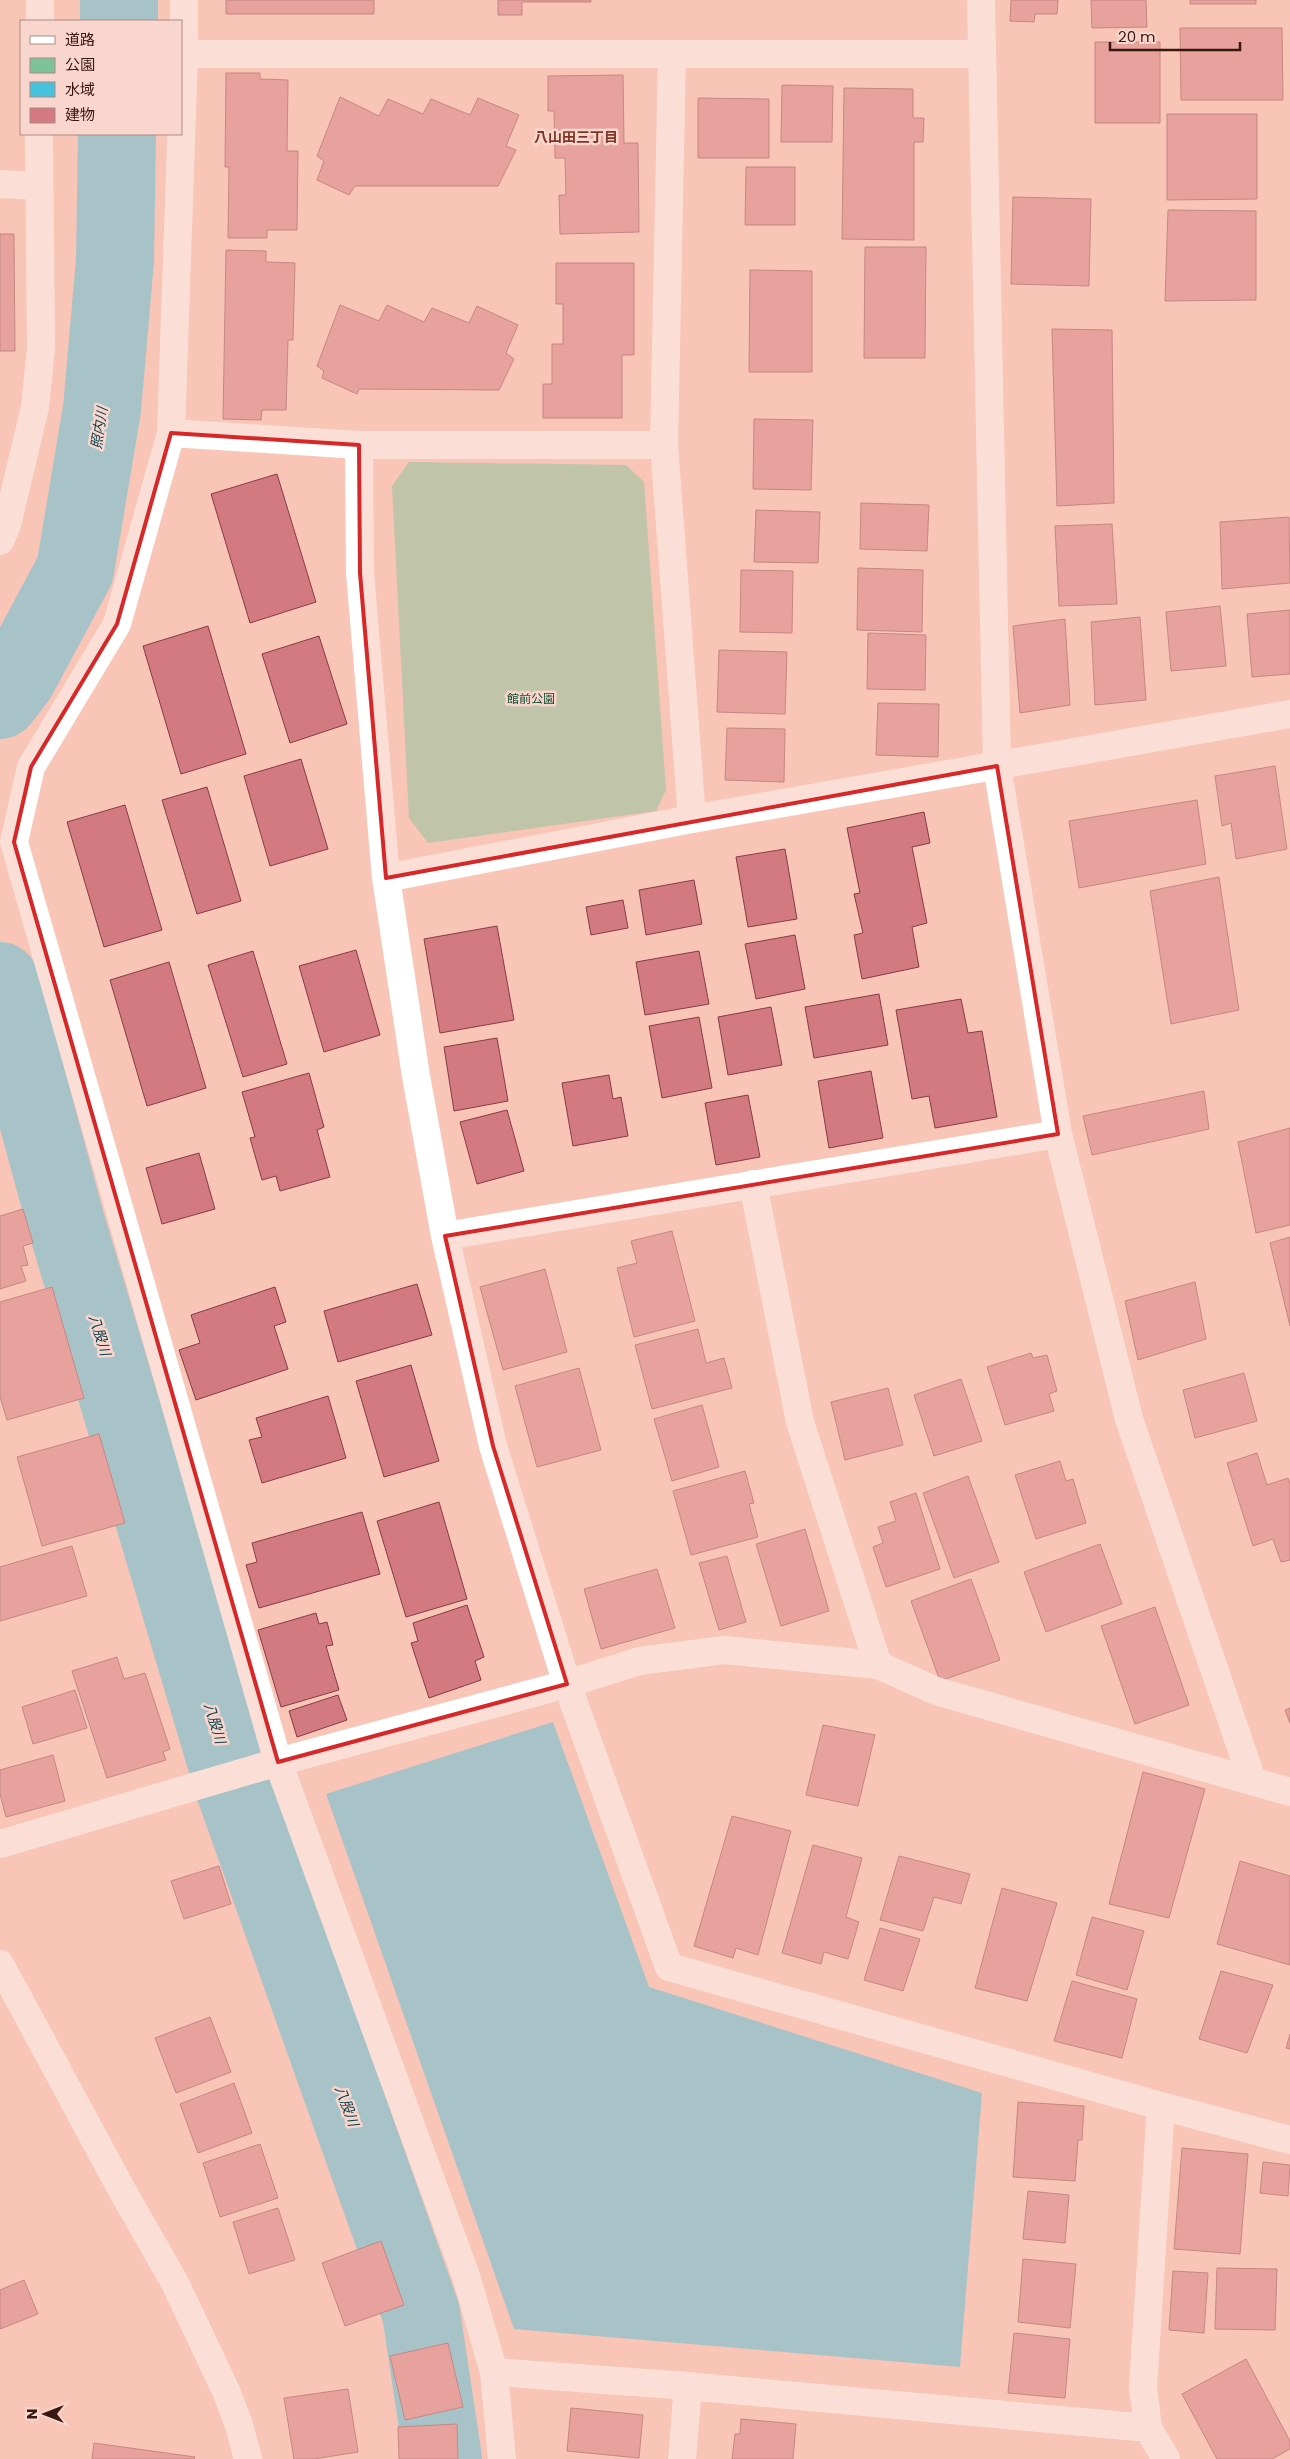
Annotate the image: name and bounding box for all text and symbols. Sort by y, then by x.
legend [20,20,182,135]
scale bar [1110,20,1240,52]
text: 20 m [1118,26,1156,47]
text: 道路 [65,29,95,50]
text: 公園 [65,54,95,75]
text: 水域 [65,79,95,100]
text: 建物 [65,104,95,125]
district label: 八山田三丁目 [534,127,618,147]
water label: 照内川 [86,404,112,450]
park label: 館前公園 [507,690,555,707]
water label: 八股川 [84,1312,116,1360]
water label: 八股川 [199,1700,231,1748]
water label: 八股川 [330,2083,364,2131]
north arrow [20,2389,70,2439]
text: N [22,2409,42,2419]

